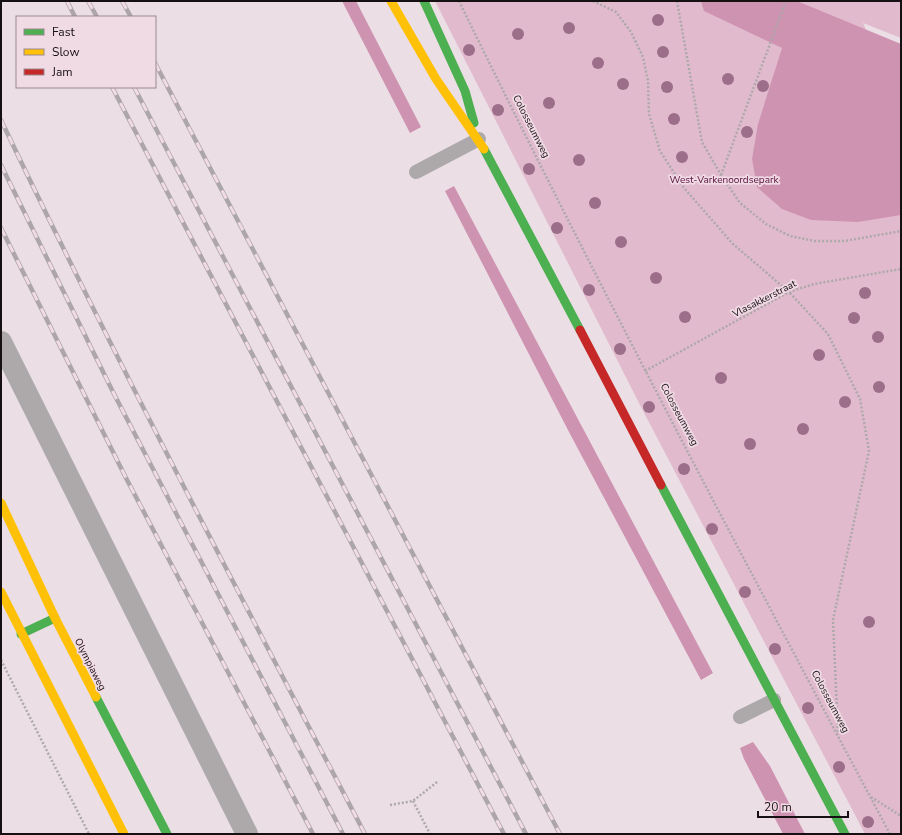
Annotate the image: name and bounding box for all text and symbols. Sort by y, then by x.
legend [16,16,156,88]
text: Fast [52,24,75,40]
text: Slow [52,44,80,60]
text: Jam [51,64,73,80]
street label: Colosseumweg [509,93,553,160]
park label: West-Varkenoordsepark [669,173,780,187]
street label: Vlasakkerstraat [729,277,799,321]
street label: Colosseumweg [657,381,702,448]
street label: Olympiaweg [71,636,109,693]
street label: Colosseumweg [808,668,853,735]
scale bar [758,793,848,819]
text: 20 m [764,799,792,815]

